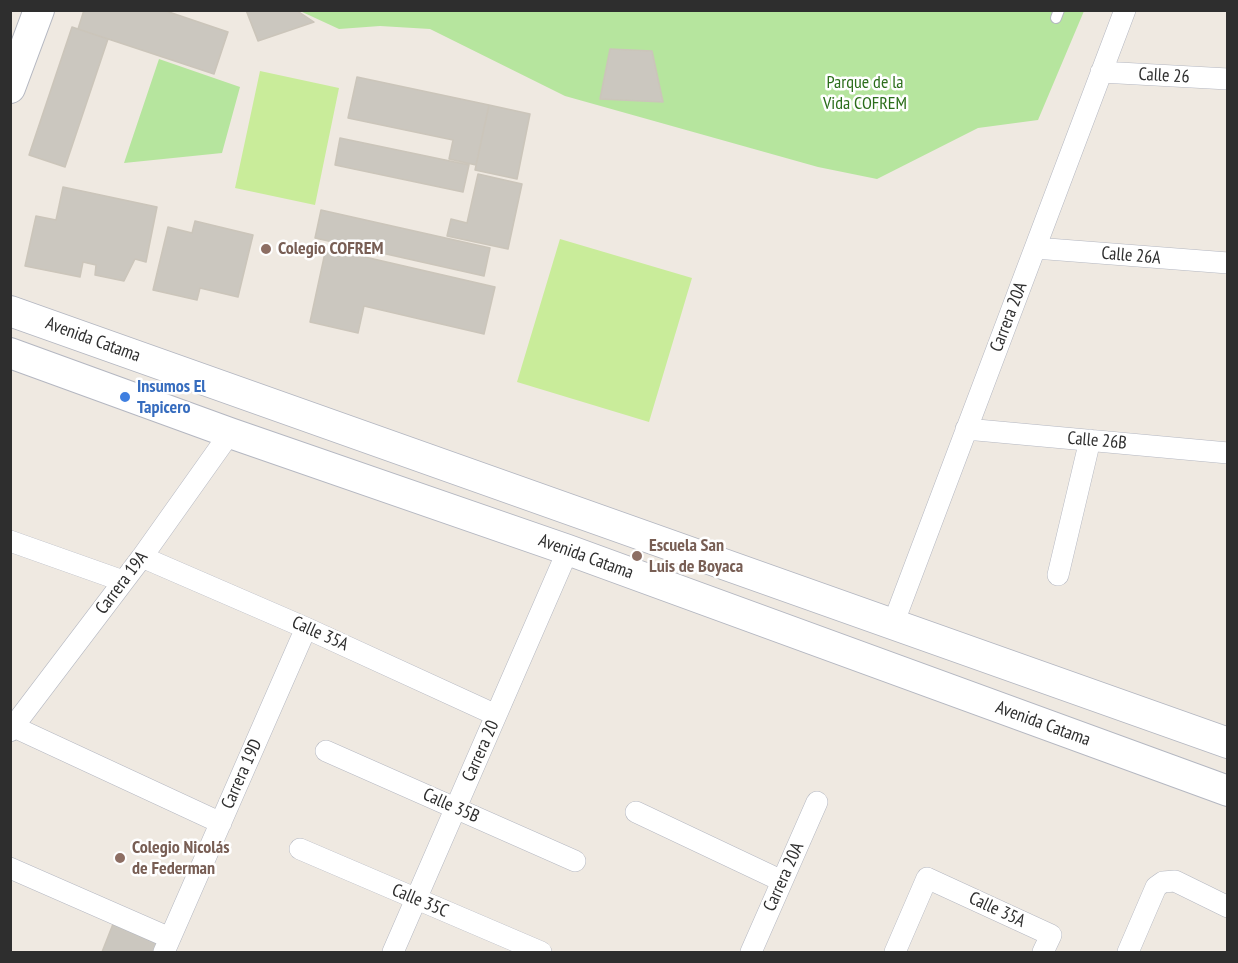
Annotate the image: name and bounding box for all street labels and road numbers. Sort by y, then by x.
street label: Calle 26 [1138,64,1190,88]
street label: Calle 26A [1100,243,1162,269]
street label: Carrera 20A [986,279,1032,355]
street label: Avenida Catama [43,313,143,367]
street label: Calle 26B [1066,428,1128,454]
street label: Avenida Catama [536,530,636,584]
street label: Carrera 19A [91,547,153,619]
street label: Calle 35A [288,612,352,656]
street label: Avenida Catama [993,697,1093,751]
street label: Carrera 20 [458,717,504,785]
street label: Carrera 19D [217,736,267,812]
street label: Calle 35B [419,784,483,828]
street label: Carrera 20A [759,839,809,915]
street label: Calle 35C [388,879,452,923]
street label: Calle 35A [965,888,1029,932]

